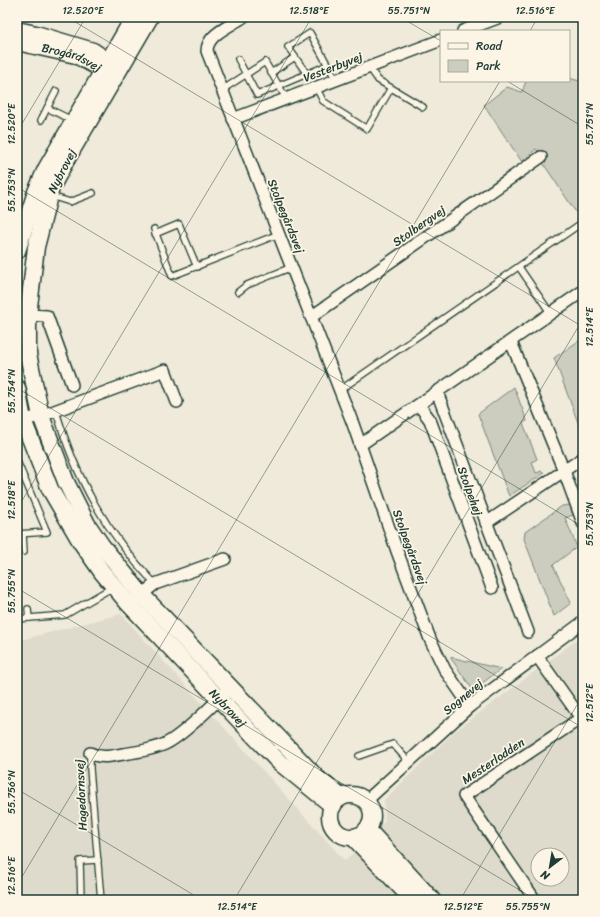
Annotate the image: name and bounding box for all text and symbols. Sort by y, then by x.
text: 12.520°E [62,2,105,20]
text: 12.518°E [289,2,330,20]
text: 55.751°N [388,2,430,20]
text: 12.516°E [516,2,556,20]
legend [440,30,570,82]
text: Road [476,35,503,57]
street label: Brogårdsvej [39,37,106,78]
street label: Vesterbyvej [300,46,366,88]
text: Park [476,55,501,77]
text: 12.520°E [3,102,21,145]
text: 55.751°N [581,103,599,145]
street label: Nybrovej [41,145,83,197]
text: 55.753°N [3,168,21,212]
street label: Stolpegårdsvej [261,175,311,257]
street label: Stolbergvej [388,199,450,253]
text: 12.514°E [581,306,599,347]
text: 55.754°N [3,369,21,413]
street label: Stolpehøj [451,463,489,519]
text: 12.518°E [3,479,21,520]
text: 55.753°N [581,502,599,546]
street label: Stolpegårdsvej [386,506,434,588]
text: 55.755°N [3,569,21,613]
street label: Sognevej [438,673,488,721]
text: 12.512°E [581,682,599,723]
street label: Nybrovej [203,683,252,733]
street label: Mesterlodden [457,731,530,790]
street label: Hagedornsvej [68,759,94,831]
text: 55.756°N [3,770,21,814]
north arrow [530,847,570,887]
text: 12.516°E [3,855,21,896]
text: N [537,865,554,886]
text: 12.514°E [217,898,258,916]
text: 12.512°E [443,898,484,916]
text: 55.755°N [506,898,550,916]

